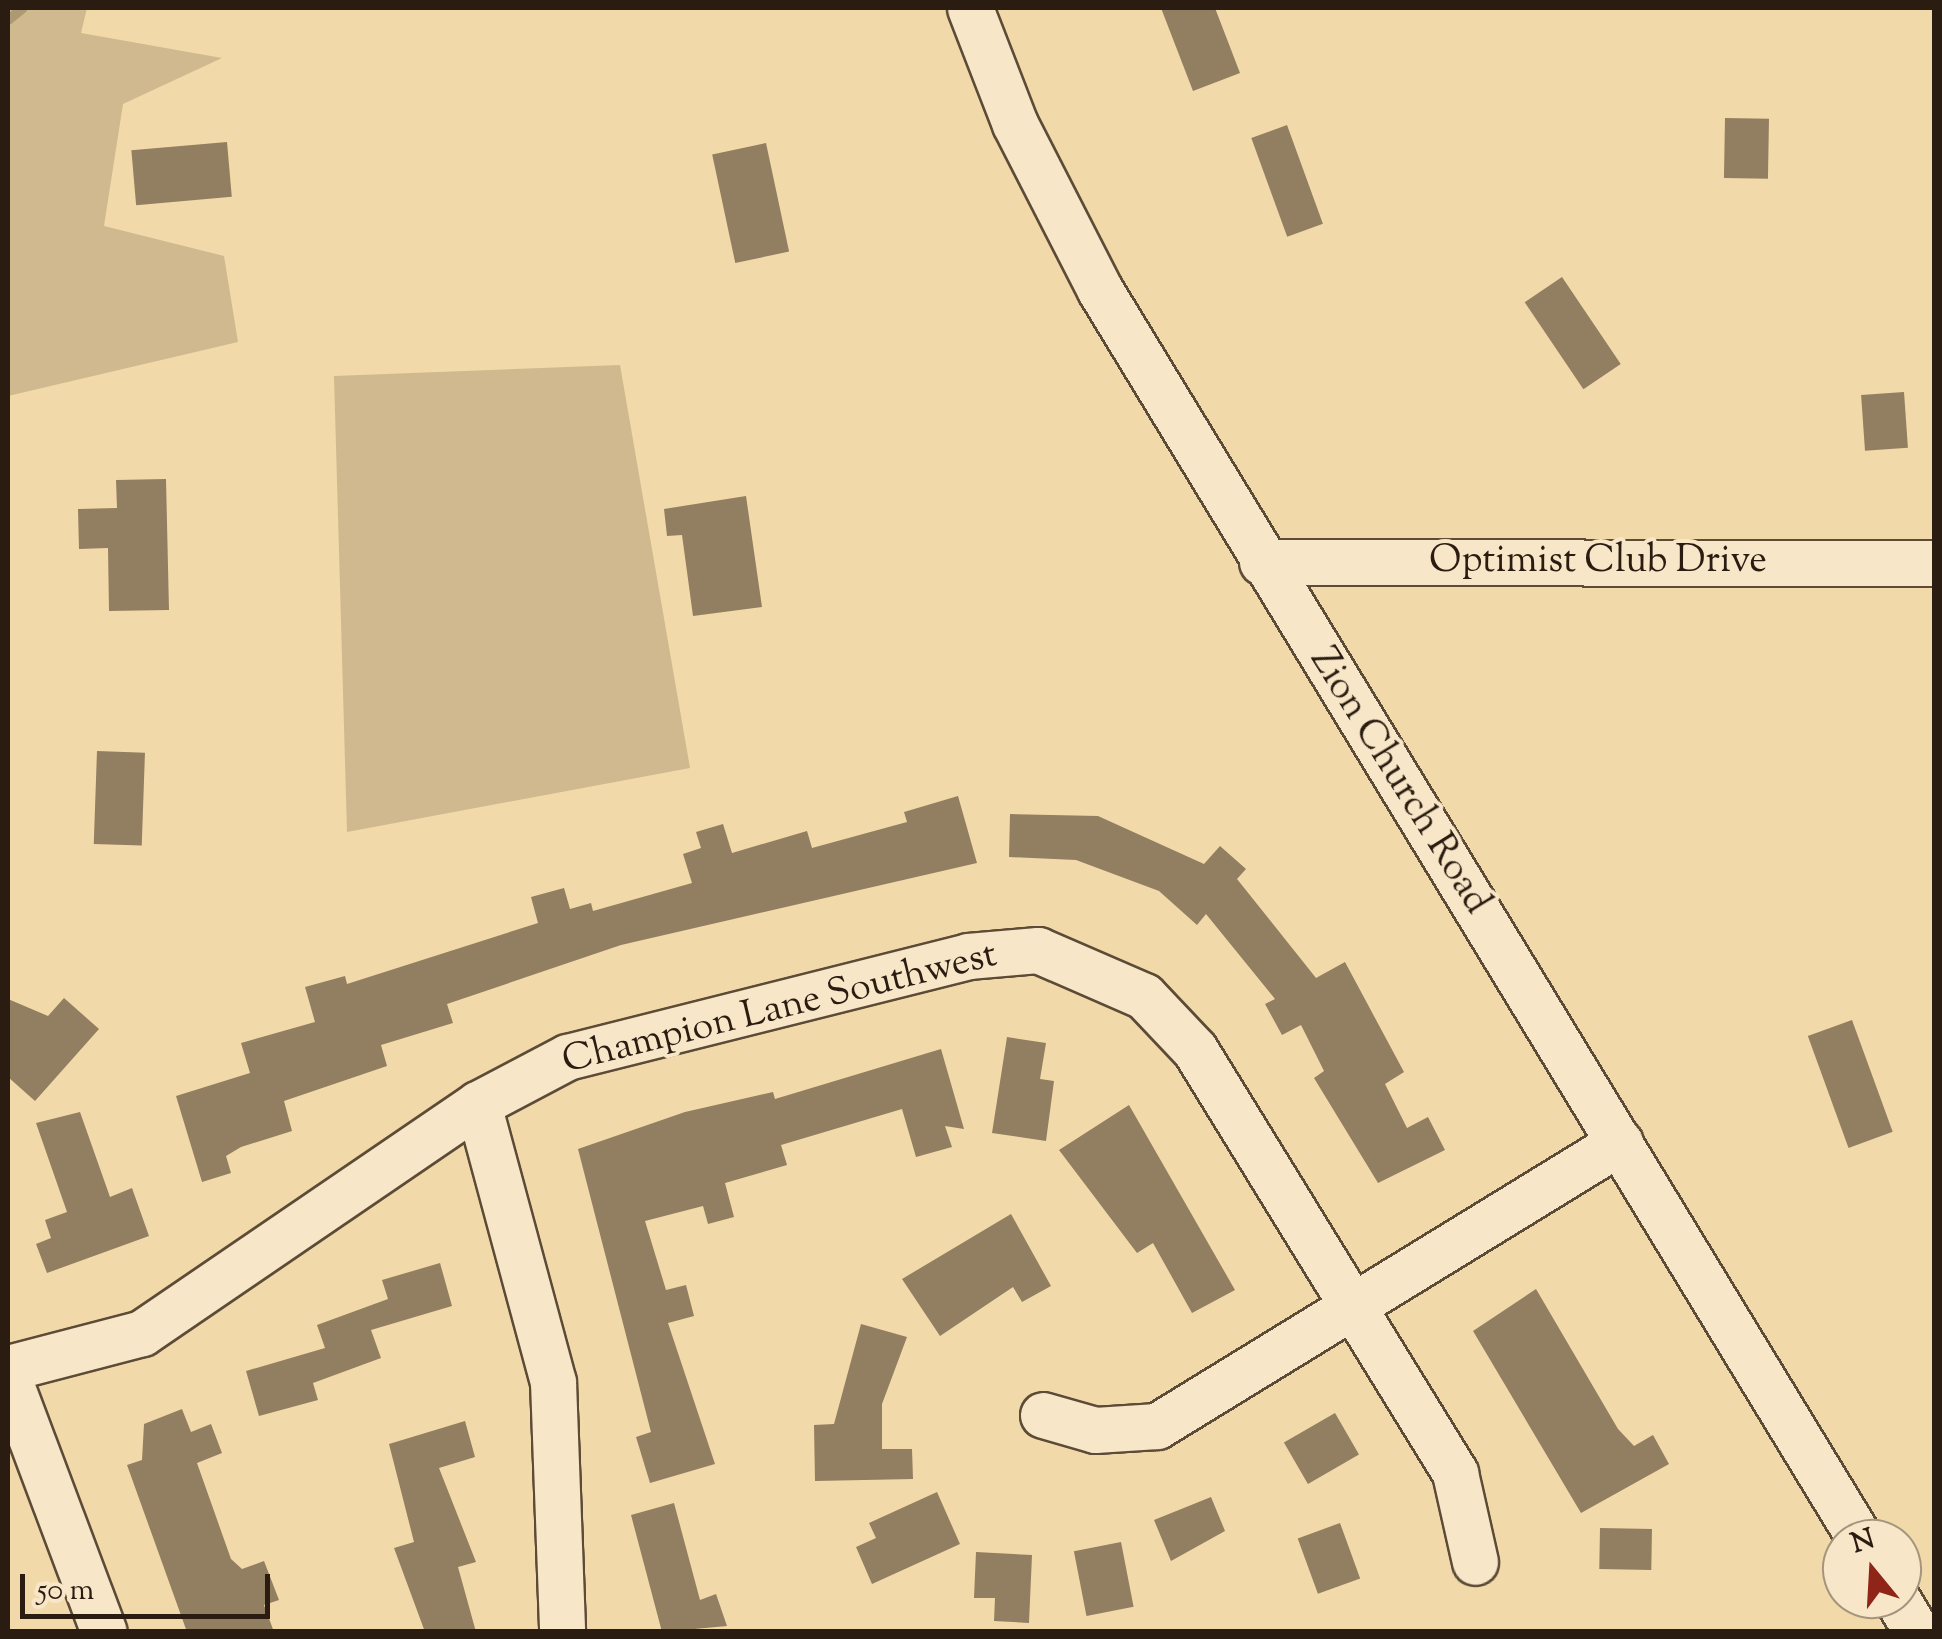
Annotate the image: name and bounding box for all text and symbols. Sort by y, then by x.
street label: Optimist Club Drive [1429,540,1767,586]
street label: Zion Church Road [1298,641,1498,923]
street label: Champion Lane Southwest [558,934,1002,1086]
north arrow [1822,1519,1922,1619]
text: N [1847,1520,1880,1565]
scale bar [25,1554,275,1616]
text: 50 m [37,1570,94,1613]

